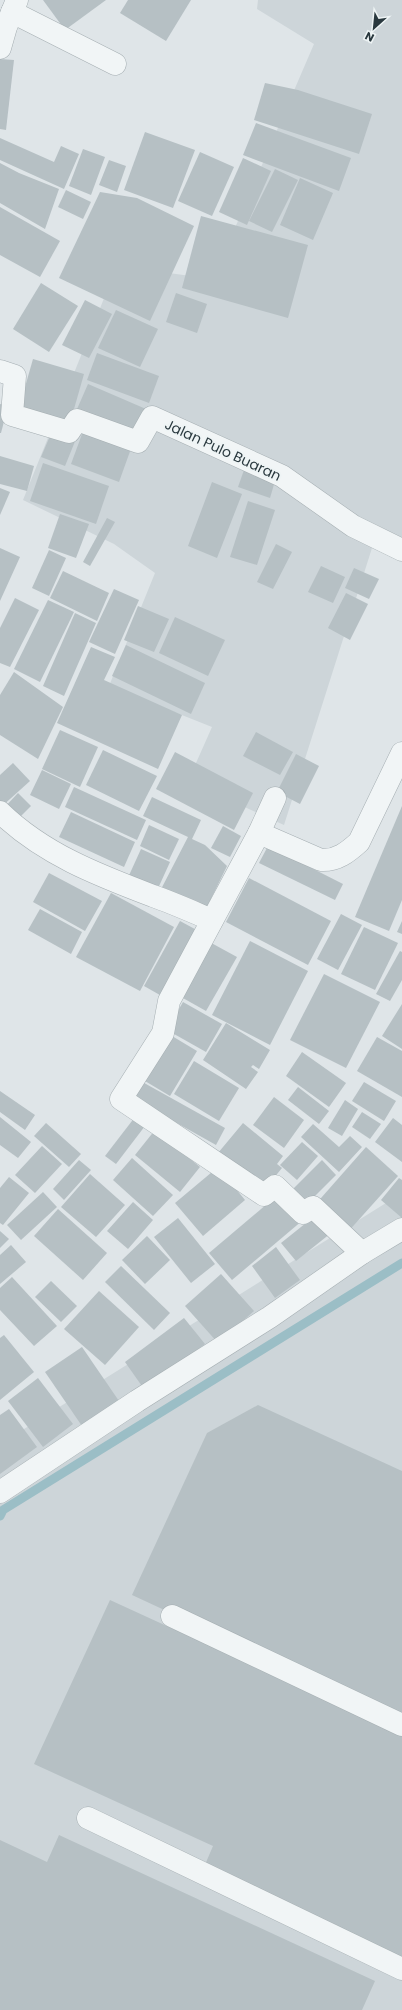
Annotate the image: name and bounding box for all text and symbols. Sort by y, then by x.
north arrow [354,8,394,48]
text: N [362,28,377,46]
street label: Jalan Pulo Buaran [162,414,284,486]

